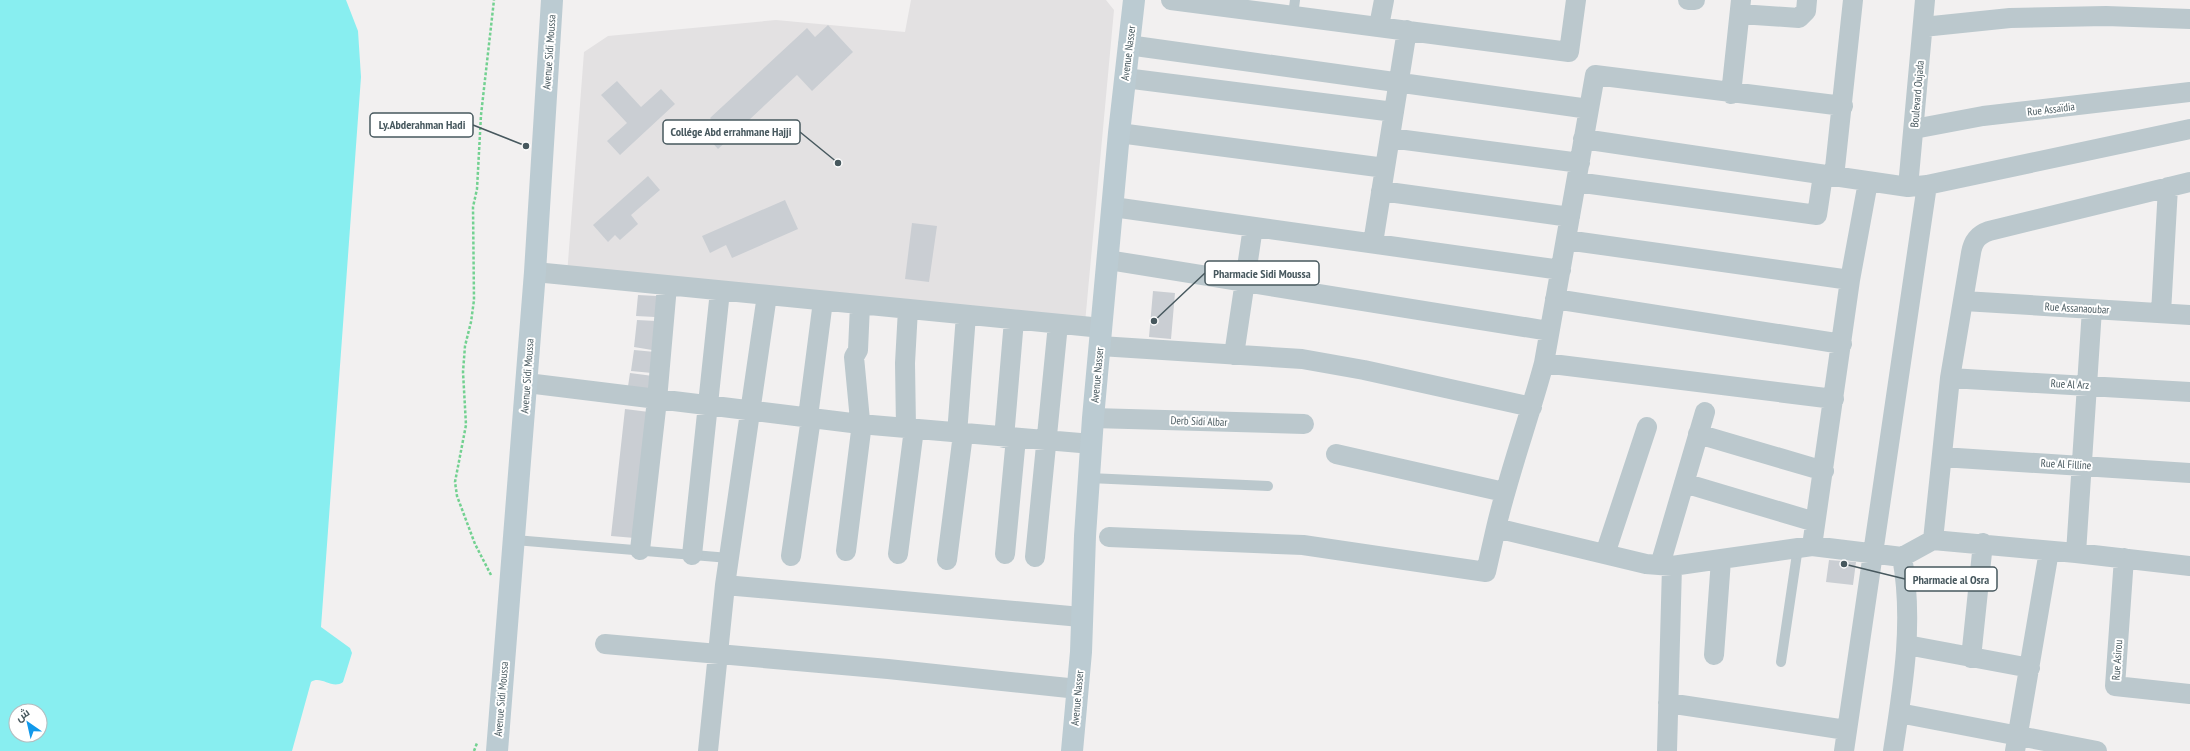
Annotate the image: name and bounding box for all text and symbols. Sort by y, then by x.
street label: Avenue Sidi Moussa [539,14,559,90]
street label: Avenue Nasser [1118,25,1138,81]
street label: Boulevard Oujada [1907,60,1927,128]
street label: Rue Assaïdia [2027,99,2075,119]
callout: Ly.Abderahman Hadi [370,113,473,137]
text: Ly.Abderahman Hadi [379,117,466,132]
callout: Collége Abd errahmane Hajji [663,120,800,144]
text: Collége Abd errahmane Hajji [671,124,792,139]
callout: Pharmacie Sidi Moussa [1205,261,1319,285]
text: Pharmacie Sidi Moussa [1213,266,1311,281]
street label: Rue Assanaoubar [2044,299,2110,317]
street label: Avenue Sidi Moussa [517,338,537,414]
street label: Avenue Nasser [1088,347,1106,403]
street label: Rue Al Arz [2050,376,2090,392]
street label: Derb Sidi Albar [1170,413,1228,429]
street label: Rue Al Filline [2040,456,2092,472]
callout: Pharmacie al Osra [1905,567,1997,591]
text: Pharmacie al Osra [1913,572,1989,587]
street label: Rue Asirou [2109,639,2125,681]
street label: Avenue Sidi Moussa [491,661,511,737]
street label: Avenue Nasser [1068,670,1086,726]
north arrow [8,703,48,743]
text: ش [13,705,32,724]

